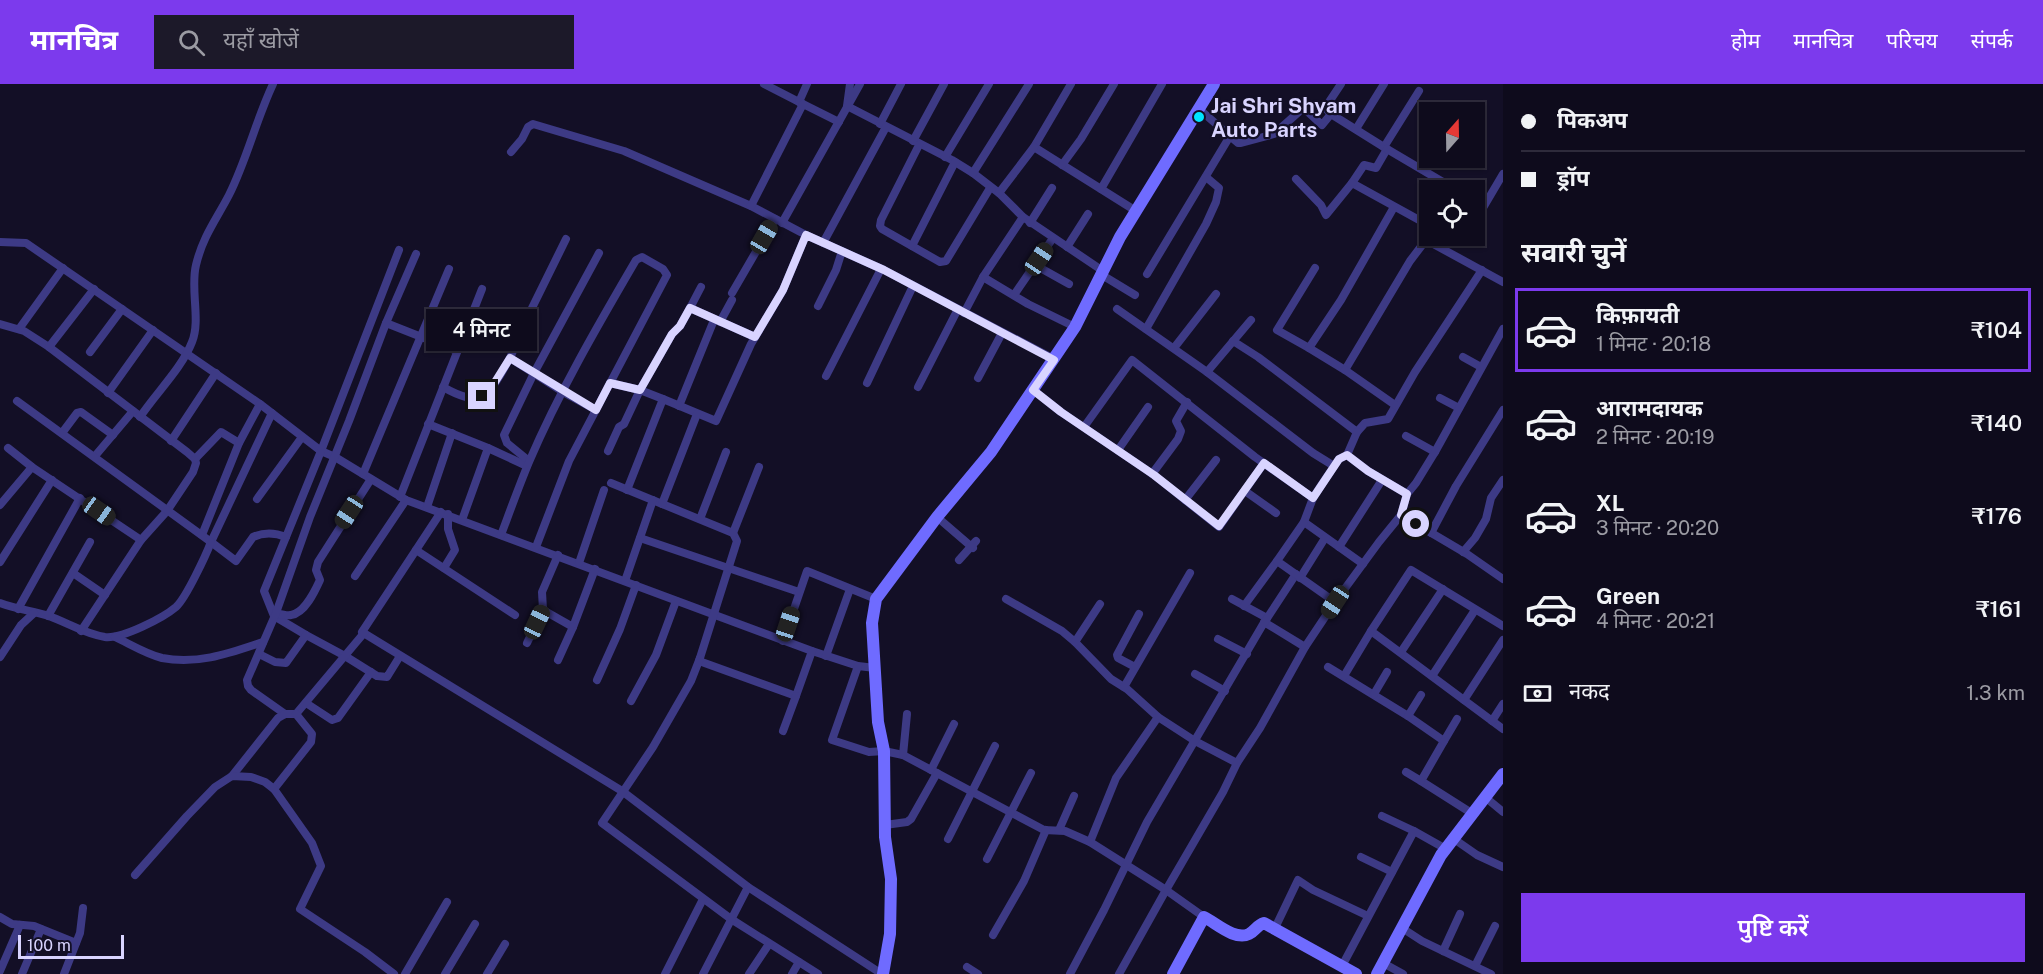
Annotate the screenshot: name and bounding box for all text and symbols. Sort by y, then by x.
search box [154,15,574,69]
text: मानचित्र [30,23,118,56]
icon: search [175,26,208,59]
text: यहाँ खोजें [223,27,299,53]
text: होम [1731,28,1760,53]
text: मानचित्र [1793,28,1853,53]
text: परिचय [1886,28,1938,53]
text: संपर्क [1971,28,2013,53]
place label: Jai Shri Shyam Auto Parts [1211,93,1356,142]
north arrow [1419,102,1485,168]
map controls [1419,102,1485,246]
text: पिकअप [1557,107,1628,133]
marker: Jai Shri Shyam Auto Parts [1192,110,1206,124]
text: ड्रॉप [1557,165,1590,191]
button: locate [1419,180,1485,246]
car [747,217,781,257]
text: सवारी चुनें [1521,236,1626,268]
car [1021,239,1057,279]
text: किफ़ायती [1596,302,1680,328]
icon: car [1524,303,1578,357]
callout: 4 मिनट [426,309,538,351]
text: ₹104 [1971,317,2022,343]
text: 4 मिनट [452,318,511,342]
text: 1 मिनट · 20:18 [1596,332,1711,356]
route end [468,382,495,409]
text: आरामदायक [1596,395,1703,421]
icon: car [1524,396,1578,450]
text: ₹140 [1971,410,2022,436]
text: 2 मिनट · 20:19 [1596,425,1715,449]
icon: car [1524,489,1578,543]
text: XL [1596,490,1624,516]
car [332,492,366,532]
car [79,493,119,529]
text: ₹176 [1972,503,2022,529]
route start [1402,510,1429,537]
text: 3 मिनट · 20:20 [1596,516,1719,540]
car [1318,582,1352,622]
icon: car [1524,582,1578,636]
text: Green [1596,583,1660,609]
text: ₹161 [1976,596,2022,622]
car [521,602,553,642]
car [774,604,802,644]
text: 4 मिनट · 20:21 [1596,609,1715,633]
icon: cash [1521,677,1554,710]
text: नकद [1569,678,1610,704]
text: 1.3 km [1966,681,2025,705]
button: पुष्टि करें [1521,893,2025,962]
scale bar [18,932,124,960]
text: 100 m [27,936,71,955]

